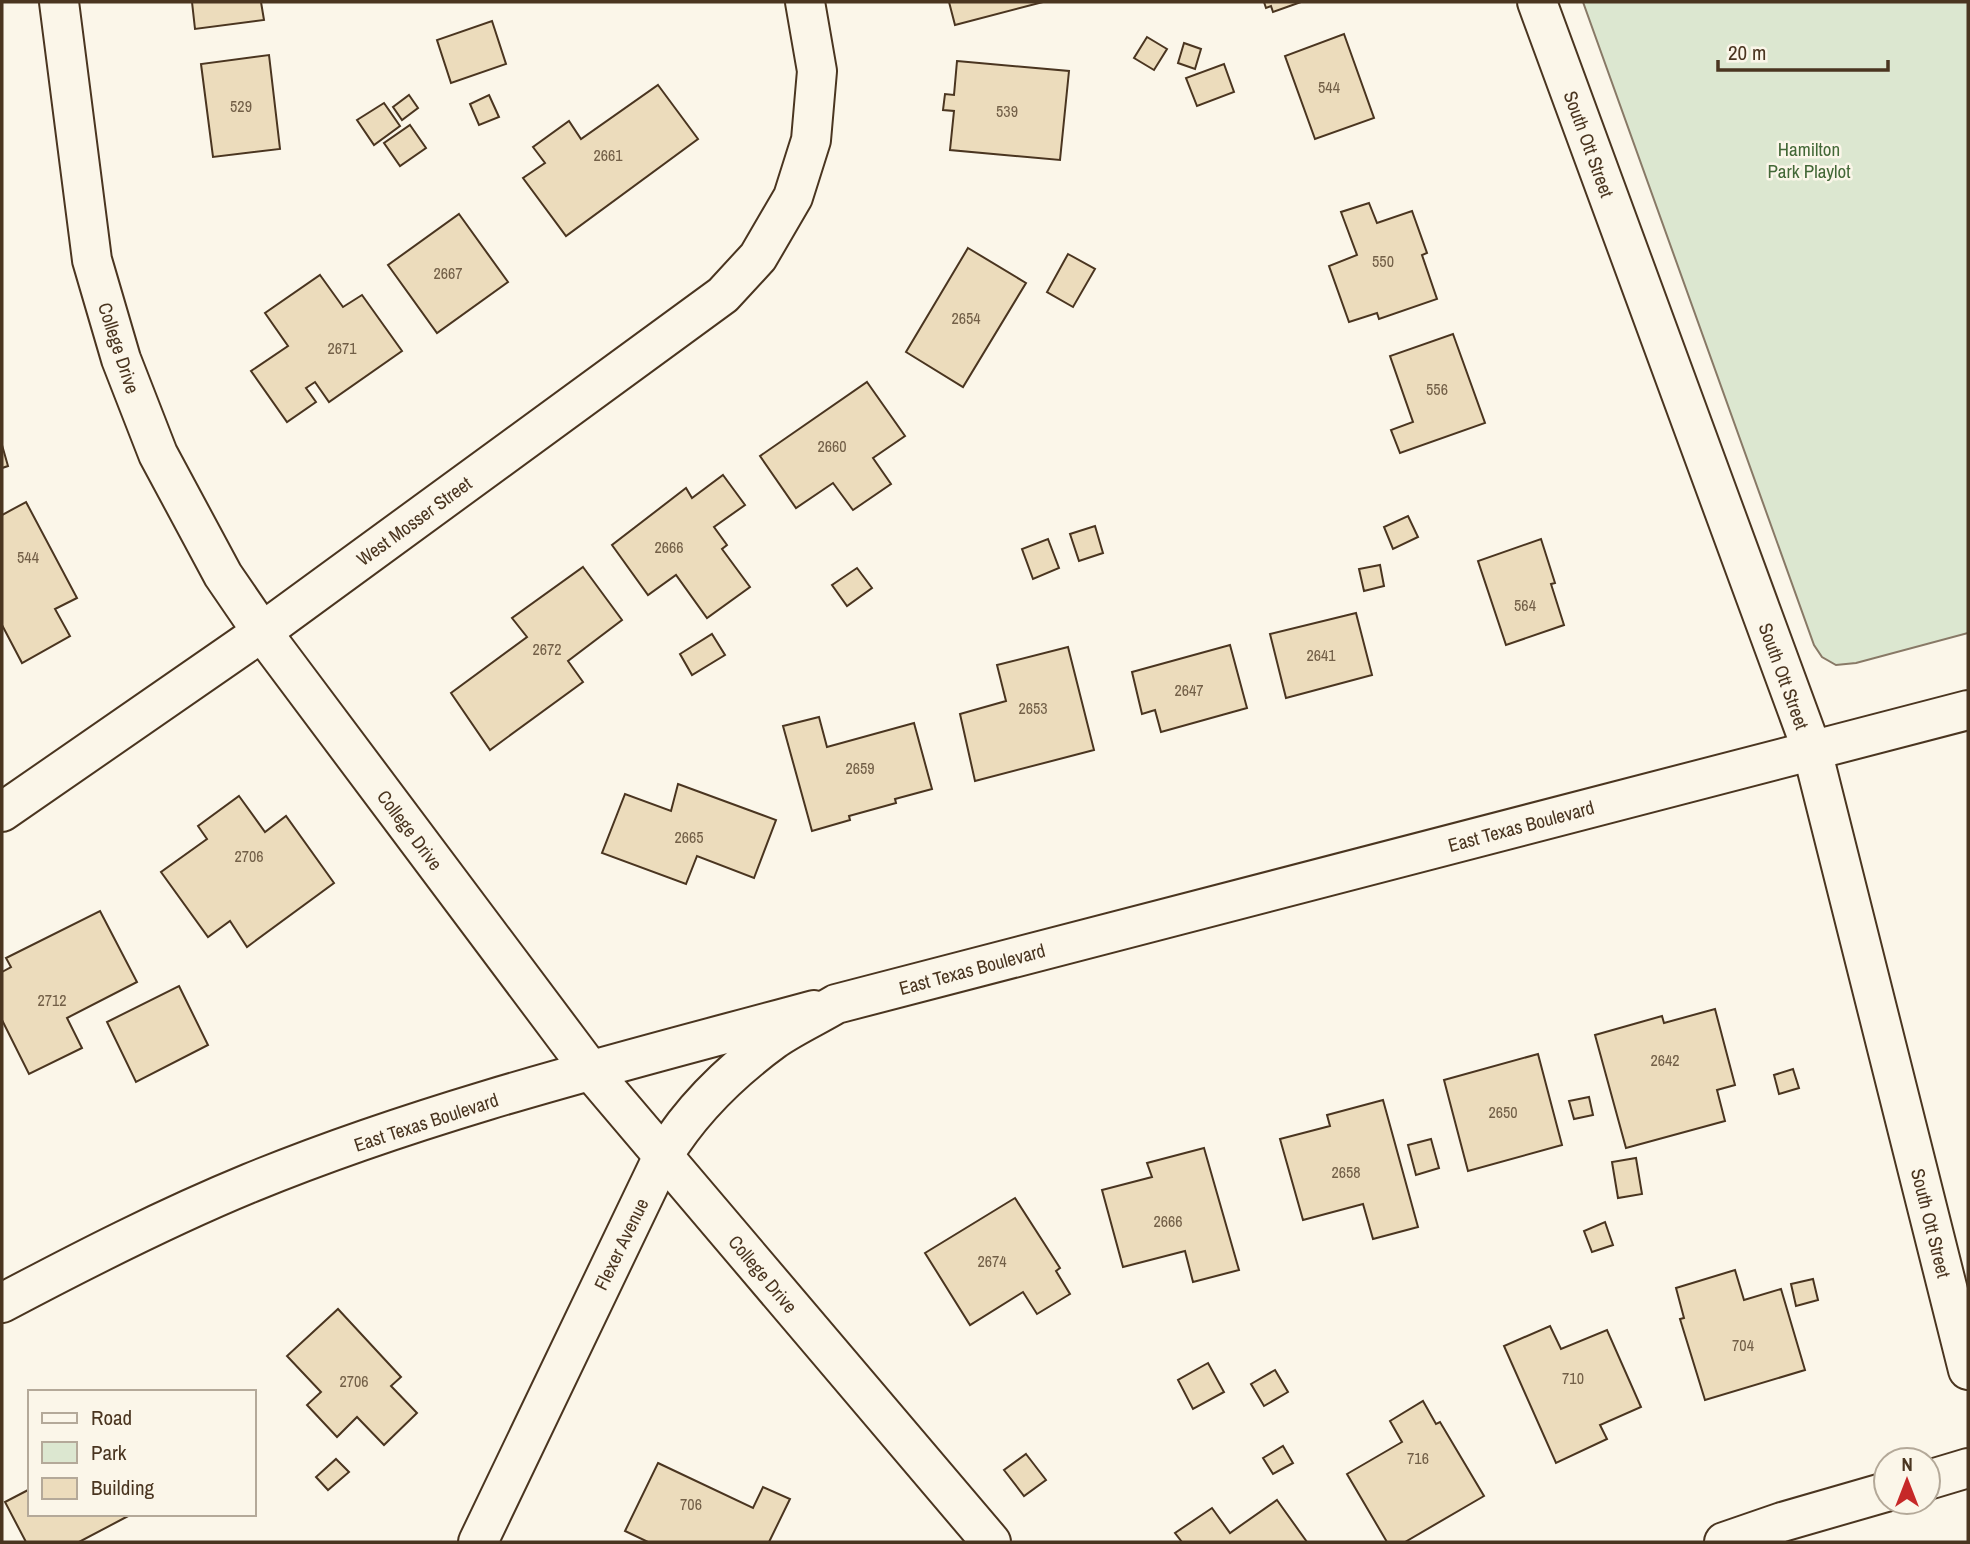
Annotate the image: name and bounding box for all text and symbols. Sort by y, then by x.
scale bar [1718,28,1888,72]
text: 20 m [1728,38,1766,67]
house number: 544 [1318,76,1340,98]
street label: South Ott Street [1558,87,1621,202]
house number: 529 [230,95,252,117]
house number: 539 [996,100,1018,122]
park label: Hamilton Park Playlot [1767,136,1851,184]
house number: 2661 [593,144,623,166]
house number: 550 [1372,250,1394,272]
house number: 2667 [433,262,463,284]
street label: College Drive [92,299,146,397]
house number: 2654 [951,307,981,329]
house number: 2671 [327,337,357,359]
house number: 556 [1426,378,1448,400]
house number: 2660 [817,435,847,457]
street label: West Mosser Street [351,470,477,572]
house number: 2666 [654,536,684,558]
house number: 544 [17,546,39,568]
house number: 564 [1514,594,1536,616]
street label: South Ott Street [1753,619,1816,734]
house number: 2672 [532,638,562,660]
house number: 2641 [1306,644,1336,666]
house number: 2647 [1174,679,1204,701]
house number: 2653 [1018,697,1048,719]
house number: 2659 [845,757,875,779]
street label: College Drive [371,784,449,876]
street label: East Texas Boulevard [1445,794,1597,858]
house number: 2665 [674,826,704,848]
house number: 2706 [234,845,264,867]
street label: East Texas Boulevard [896,937,1048,1001]
house number: 2712 [37,989,67,1011]
house number: 2642 [1650,1049,1680,1071]
street label: East Texas Boulevard [350,1086,502,1158]
house number: 2650 [1488,1101,1518,1123]
house number: 2658 [1331,1161,1361,1183]
street label: South Ott Street [1905,1166,1957,1281]
street label: Flexer Avenue [588,1194,654,1294]
house number: 2666 [1153,1210,1183,1232]
street label: College Drive [723,1229,803,1319]
house number: 2674 [977,1250,1007,1272]
house number: 704 [1732,1334,1754,1356]
house number: 710 [1562,1367,1584,1389]
house number: 2706 [339,1370,369,1392]
legend [28,1390,256,1516]
text: Road [91,1403,132,1432]
text: Park [91,1438,127,1467]
north arrow [1872,1446,1942,1516]
house number: 716 [1407,1447,1429,1469]
text: N [1901,1451,1913,1477]
text: Building [91,1473,155,1502]
house number: 706 [680,1493,702,1515]

